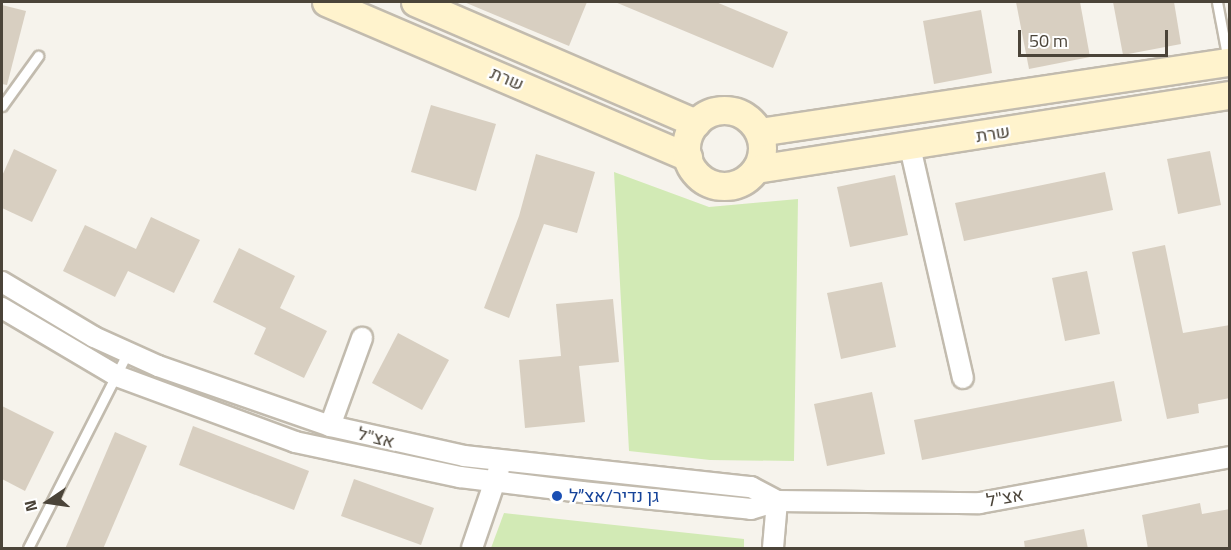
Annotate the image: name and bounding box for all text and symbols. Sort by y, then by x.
scale bar [1021,18,1171,56]
text: 50 m [1029,27,1068,54]
street label: שרת [487,62,527,96]
street label: שרת [974,121,1012,147]
street label: אצ"ל [355,423,397,453]
north arrow [18,472,78,532]
street label: אצ"ל [985,484,1025,512]
place label: גן נדיר/אצ״ל [569,485,659,507]
marker: גן נדיר/אצ״ל [550,489,564,503]
text: N [18,498,43,514]

